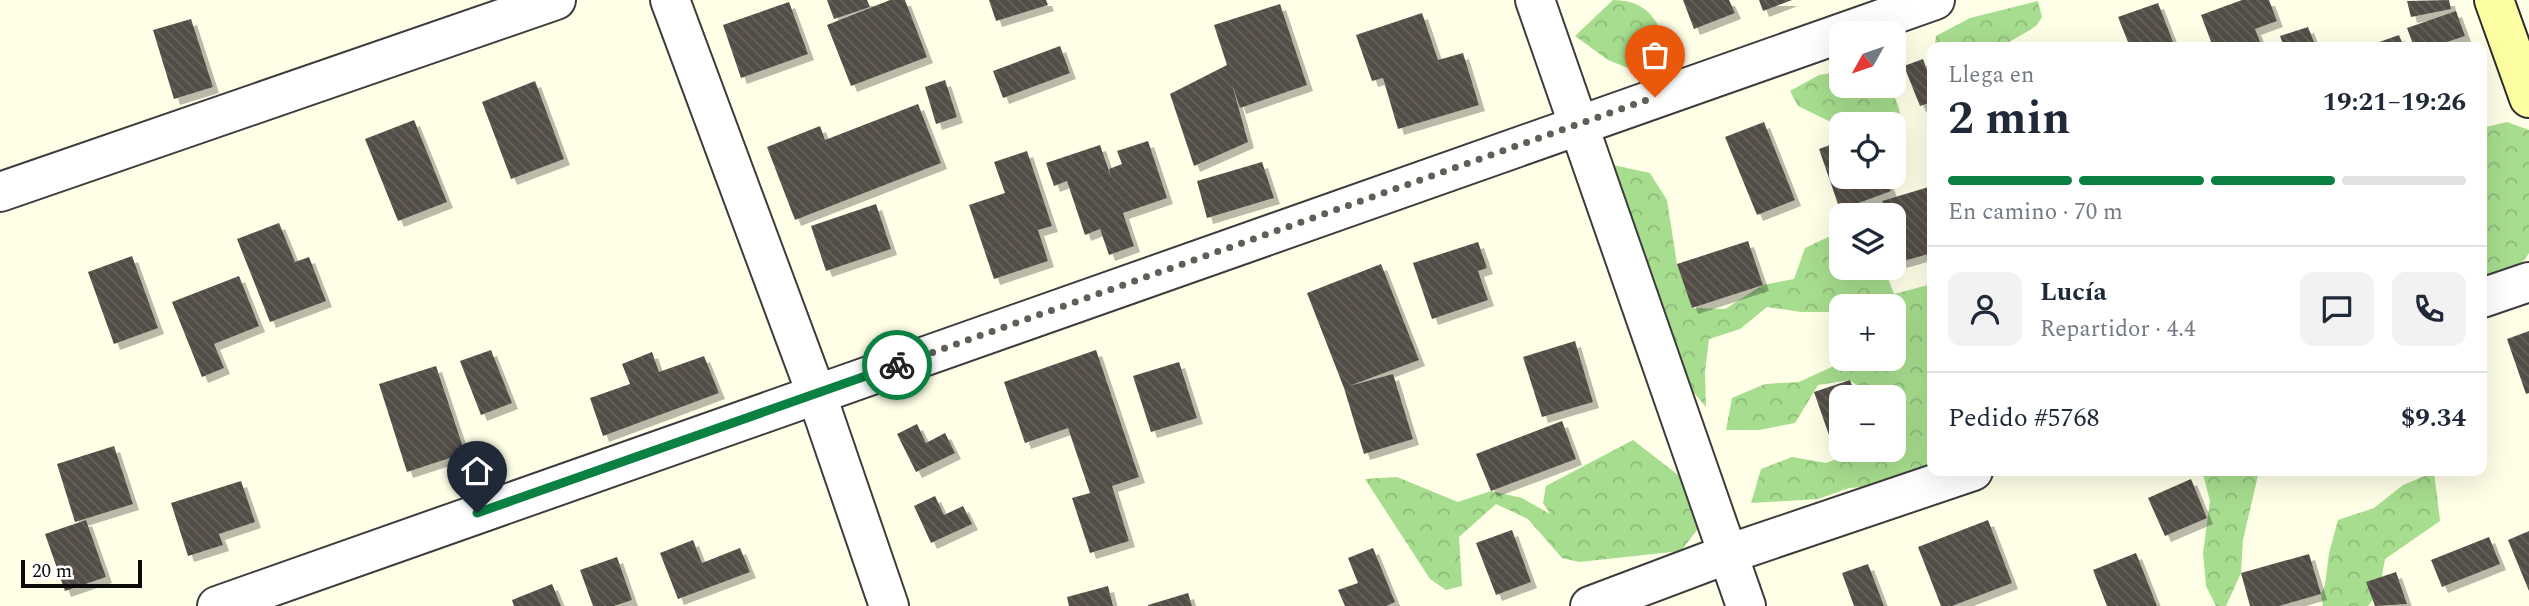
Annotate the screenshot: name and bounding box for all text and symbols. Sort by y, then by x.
north arrow [1829,21,1906,98]
map controls [1829,21,1906,462]
pin [1625,25,1685,97]
icon: bag [1636,36,1674,74]
text: Llega en [1948,58,2034,93]
text: 19:21–19:26 [2322,82,2466,122]
text: 2 min [1948,84,2070,154]
button: locate [1829,112,1906,189]
text: En camino · 70 m [1948,195,2123,230]
button: layers [1829,203,1906,280]
button: person [1948,272,2022,346]
text: Lucía [2040,272,2107,312]
button: chat [2300,272,2374,346]
button: phone [2392,272,2466,346]
button: + [1829,294,1906,371]
text: Repartidor · 4.4 [2040,312,2196,347]
courier [862,330,932,400]
icon: bike [878,346,916,384]
button: − [1829,385,1906,462]
text: Pedido #5768 [1948,398,2099,438]
text: $9.34 [2401,398,2466,438]
pin [447,441,507,513]
icon: home [458,452,496,490]
scale bar [21,557,142,589]
text: 20 m [32,557,72,586]

